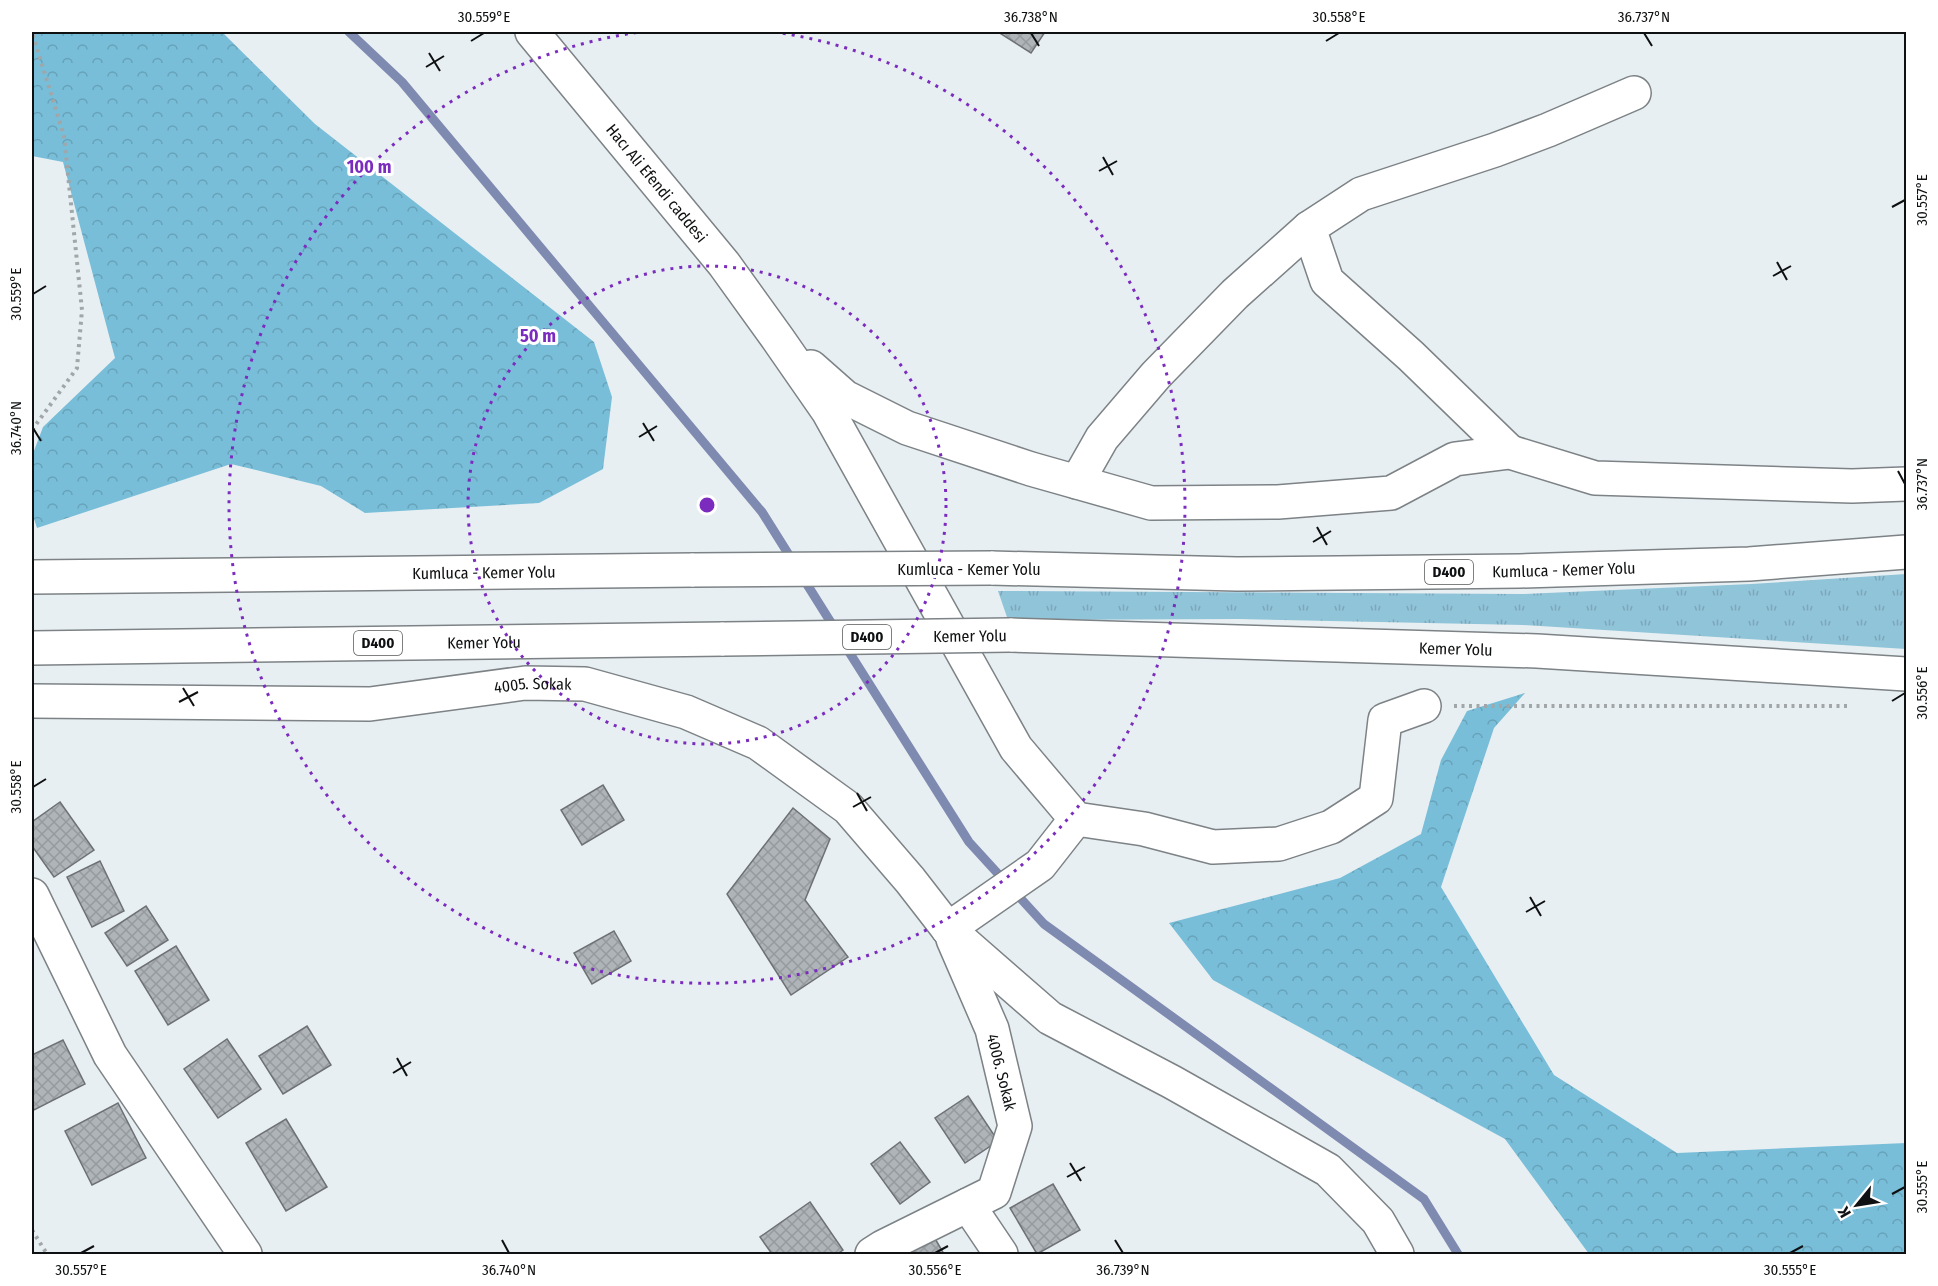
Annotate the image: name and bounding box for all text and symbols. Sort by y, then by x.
text: 30.559°E [458,8,510,26]
text: 36.738°N [1004,8,1058,26]
text: 30.558°E [1312,8,1366,26]
text: 36.737°N [1618,8,1670,26]
street label: Hacı Ali Efendi caddesi [602,120,711,246]
text: 100 m [347,156,391,178]
text: 30.557°E [1913,174,1931,226]
text: 30.559°E [7,268,25,320]
text: 50 m [520,325,556,347]
text: 36.740°N [7,401,25,455]
text: 36.737°N [1913,458,1931,510]
centre of rings [697,495,717,515]
street label: Kumluca - Kemer Yolu [1492,558,1636,581]
street label: Kumluca - Kemer Yolu [897,560,1041,579]
road number: D400 [1425,560,1473,584]
street label: Kumluca - Kemer Yolu [412,562,556,583]
road number: D400 [843,625,891,649]
street label: Kemer Yolu [933,626,1007,646]
road number: D400 [354,631,402,655]
street label: Kemer Yolu [447,633,521,653]
street label: Kemer Yolu [1419,638,1493,660]
text: 30.556°E [1913,667,1931,719]
street label: 4005. Sokak [493,674,572,697]
text: 30.558°E [7,760,25,814]
street label: 4006. Sokak [983,1032,1020,1113]
text: 30.555°E [1913,1161,1931,1213]
north arrow [1827,1175,1887,1235]
text: K [1834,1203,1855,1221]
text: 30.557°E [55,1261,107,1279]
text: 36.740°N [482,1261,536,1279]
text: 30.556°E [909,1261,961,1279]
text: 36.739°N [1096,1261,1150,1279]
text: 30.555°E [1764,1261,1816,1279]

